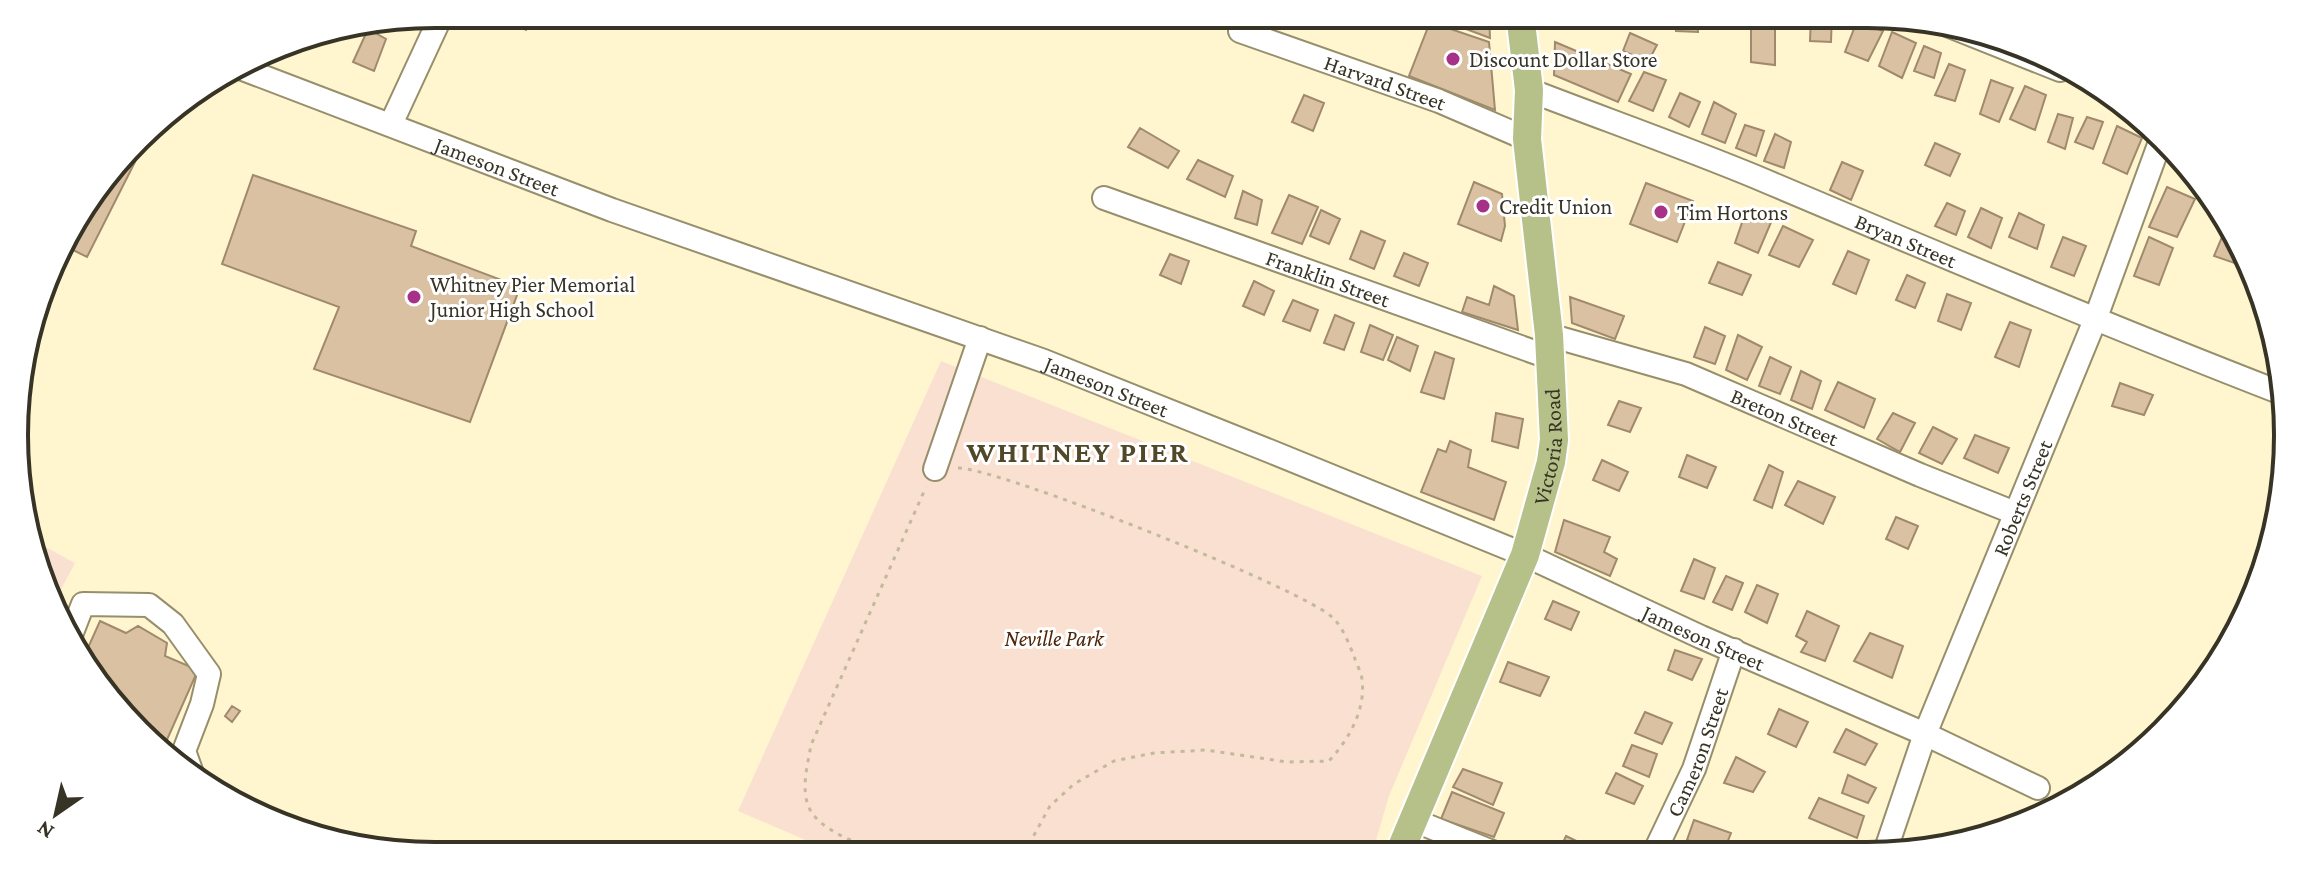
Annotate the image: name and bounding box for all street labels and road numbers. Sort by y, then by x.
street label: Harvard Street [1321,50,1451,116]
street label: Jameson Street [429,131,563,202]
street label: Bryan Street [1851,208,1961,273]
street label: Franklin Street [1263,245,1394,313]
street label: Jameson Street [1039,350,1173,423]
street label: Breton Street [1727,383,1843,452]
street label: Victoria Road [1528,387,1567,508]
street label: Roberts Street [1988,436,2058,560]
street label: Jameson Street [1637,599,1769,676]
street label: Cameron Street [1661,684,1734,821]

